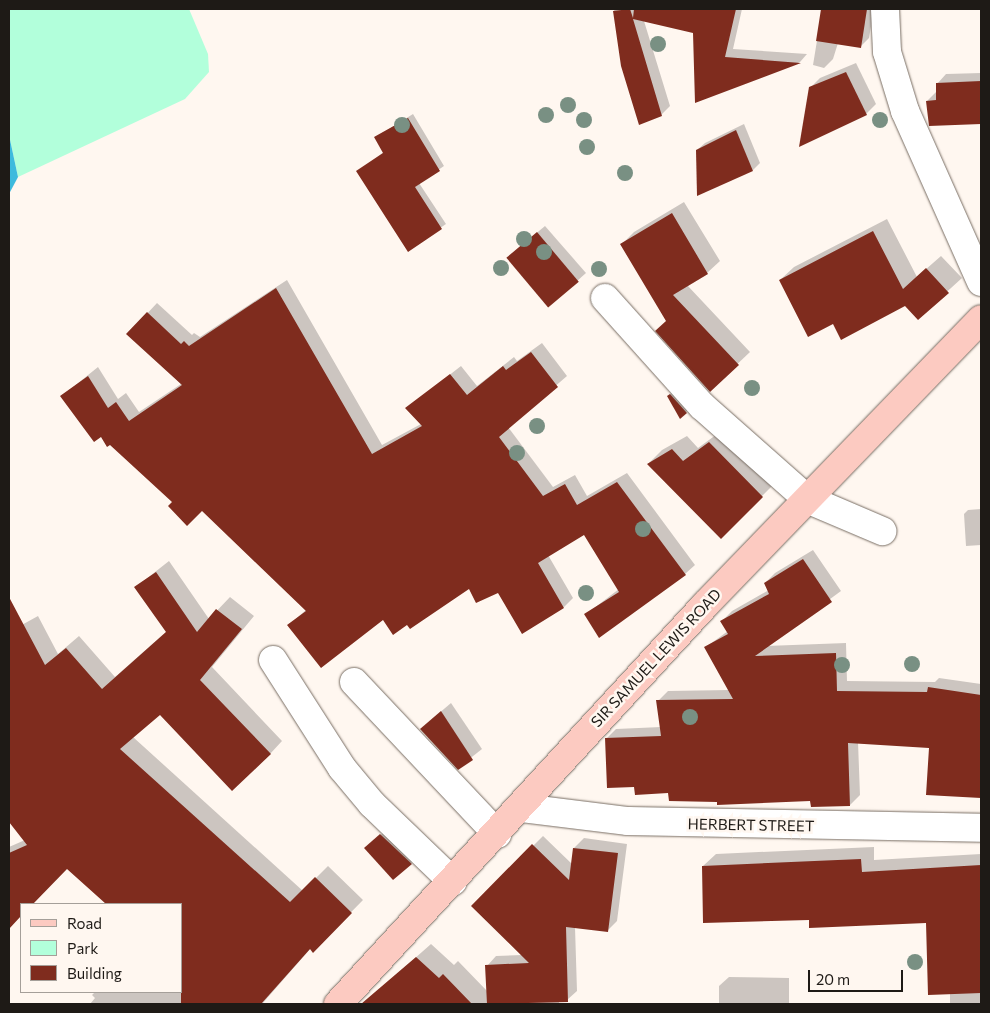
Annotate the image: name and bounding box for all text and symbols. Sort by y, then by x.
street label: SIR SAMUEL LEWIS ROAD [587,585,725,731]
street label: HERBERT STREET [687,815,815,835]
legend [20,903,182,993]
text: Road [67,914,102,932]
text: Park [67,939,98,957]
scale bar [810,960,905,992]
text: Building [67,964,122,982]
text: 20 m [816,970,850,988]

